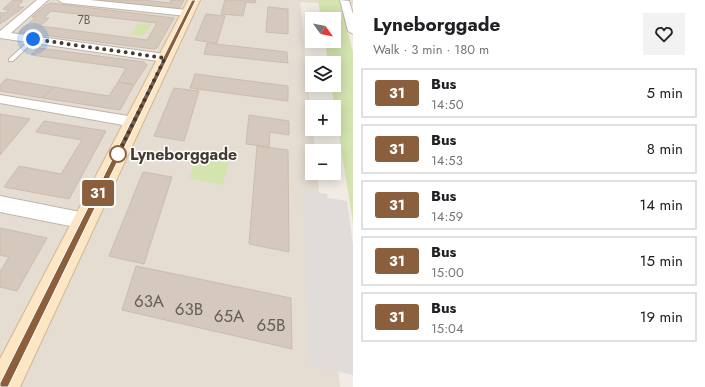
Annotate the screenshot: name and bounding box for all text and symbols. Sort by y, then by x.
house number: 7B [78,11,91,29]
text: Lyneborggade [373,11,500,38]
north arrow [305,12,341,48]
map controls [305,12,341,180]
button: heart [643,13,685,55]
your location [23,29,43,49]
text: Walk · 3 min · 180 m [373,40,489,59]
button: layers [305,56,341,92]
text: Bus [431,73,456,95]
text: 5 min [647,82,683,104]
text: 31 [389,83,405,103]
text: 14:50 [431,95,463,114]
button: + [305,100,341,136]
text: Bus [431,129,456,151]
text: 8 min [647,138,683,160]
text: 31 [389,139,405,159]
place label: Lyneborggade [130,143,237,166]
button: − [305,144,341,180]
marker: Lyneborggade [109,145,127,163]
text: 14:53 [431,151,463,170]
line badge: 31 [80,180,116,206]
text: 31 [90,183,106,203]
text: Bus [431,185,456,207]
text: 14 min [640,194,683,216]
text: 31 [389,195,405,215]
text: 14:59 [431,207,463,226]
text: Bus [431,241,456,263]
text: 15 min [640,250,683,272]
text: 31 [389,251,405,271]
text: 15:00 [431,263,464,282]
house number: 63A [134,289,165,313]
house number: 63B [175,297,203,321]
text: Bus [431,297,456,319]
house number: 65A [214,304,245,328]
text: 19 min [640,306,683,328]
text: 31 [389,307,405,327]
house number: 65B [257,313,285,337]
text: 15:04 [431,319,463,338]

